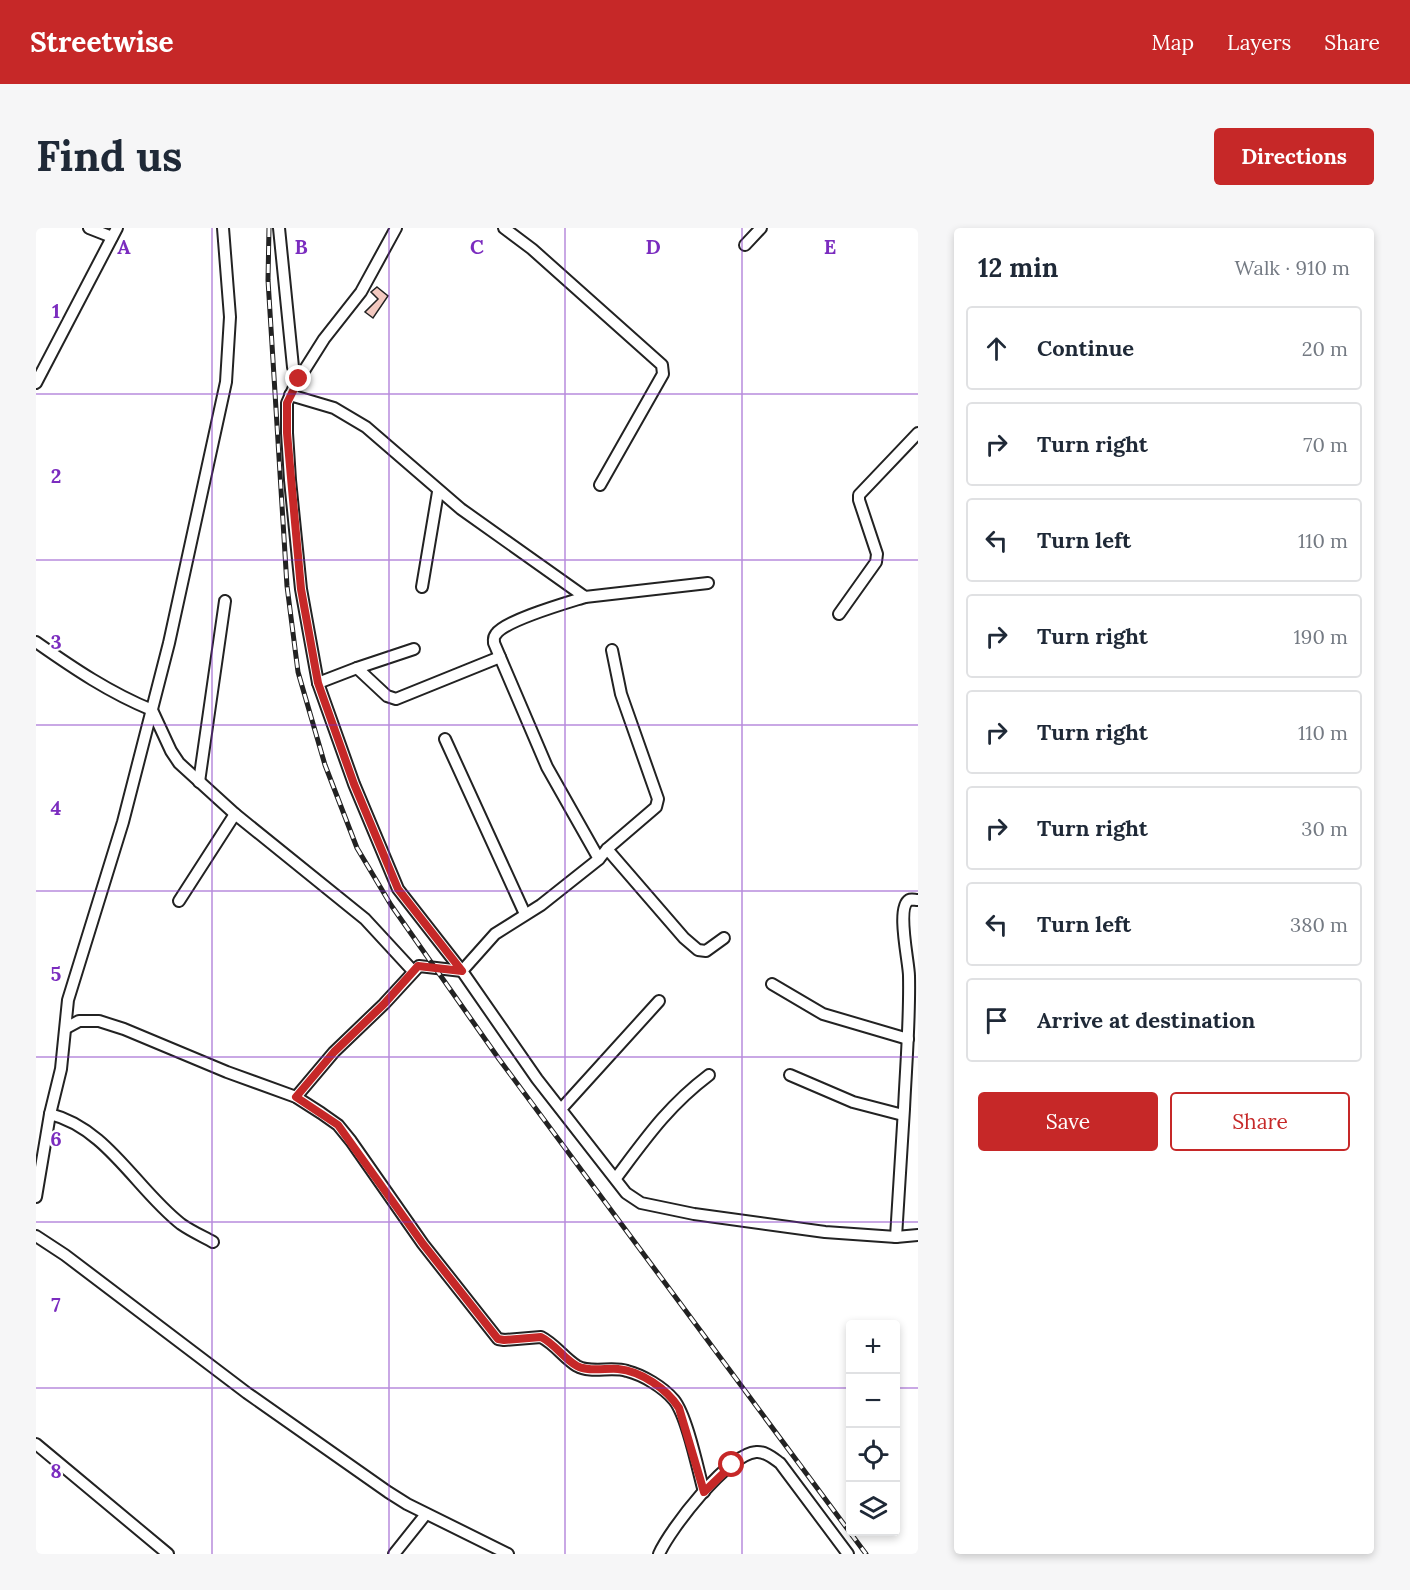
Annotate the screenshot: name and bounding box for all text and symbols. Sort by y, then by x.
text: Streetwise [30,24,174,60]
text: Map [1151,29,1194,56]
text: Layers [1227,29,1291,56]
text: Share [1324,29,1380,56]
button: Directions [1214,128,1374,185]
text: Find us [36,129,182,183]
text: A [117,234,131,259]
text: B [294,234,308,259]
text: C [470,234,484,259]
text: D [645,234,661,259]
text: E [824,234,836,259]
text: 12 min [978,251,1058,284]
text: Walk · 910 m [1234,255,1350,280]
text: 1 [52,298,60,323]
icon: ahead [980,332,1013,365]
text: Continue [1037,334,1134,362]
text: 20 m [1302,336,1348,361]
route end [285,365,311,391]
icon: right [980,428,1013,461]
text: Turn right [1037,430,1148,458]
text: 70 m [1303,432,1348,457]
text: 2 [51,463,61,488]
icon: left [980,524,1013,557]
text: Turn left [1037,526,1131,554]
text: 110 m [1298,528,1348,553]
icon: right [980,620,1013,653]
text: Turn right [1037,622,1148,650]
text: 190 m [1294,624,1348,649]
text: 3 [50,629,62,654]
icon: right [980,716,1013,749]
text: Turn right [1037,718,1148,746]
text: 110 m [1298,720,1348,745]
text: 4 [51,795,62,820]
icon: right [980,812,1013,845]
text: Turn right [1037,814,1148,842]
text: 30 m [1301,816,1348,841]
icon: left [980,908,1013,941]
text: Turn left [1037,910,1131,938]
text: 380 m [1290,912,1348,937]
text: 5 [51,961,62,986]
icon: arrive [980,1004,1013,1037]
text: Arrive at destination [1037,1006,1255,1034]
button: Save [978,1092,1158,1151]
button: Share [1170,1092,1350,1151]
text: 6 [50,1126,62,1151]
text: 7 [51,1292,61,1317]
map controls [846,1320,900,1536]
button: + [846,1320,900,1374]
button: − [846,1374,900,1428]
button: locate [846,1428,900,1482]
route start [718,1451,744,1477]
text: 8 [50,1458,62,1483]
button: layers [846,1482,900,1536]

